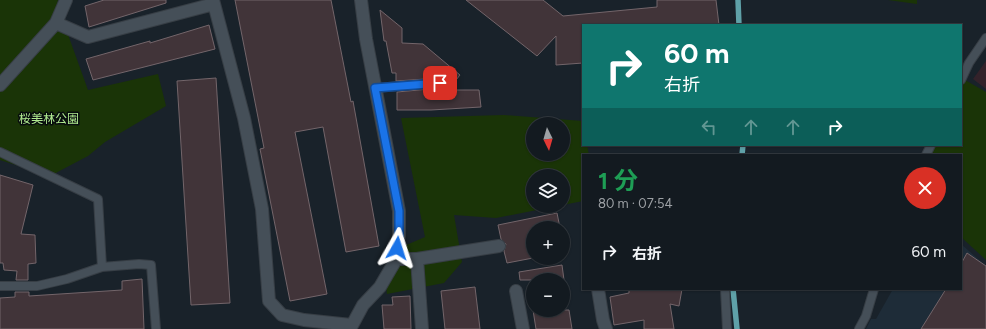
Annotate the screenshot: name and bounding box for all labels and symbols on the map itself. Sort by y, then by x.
pin [423,66,457,100]
park label: 桜美林公園 [19,112,79,126]
north arrow [526,117,570,161]
position arrow [376,227,418,269]

